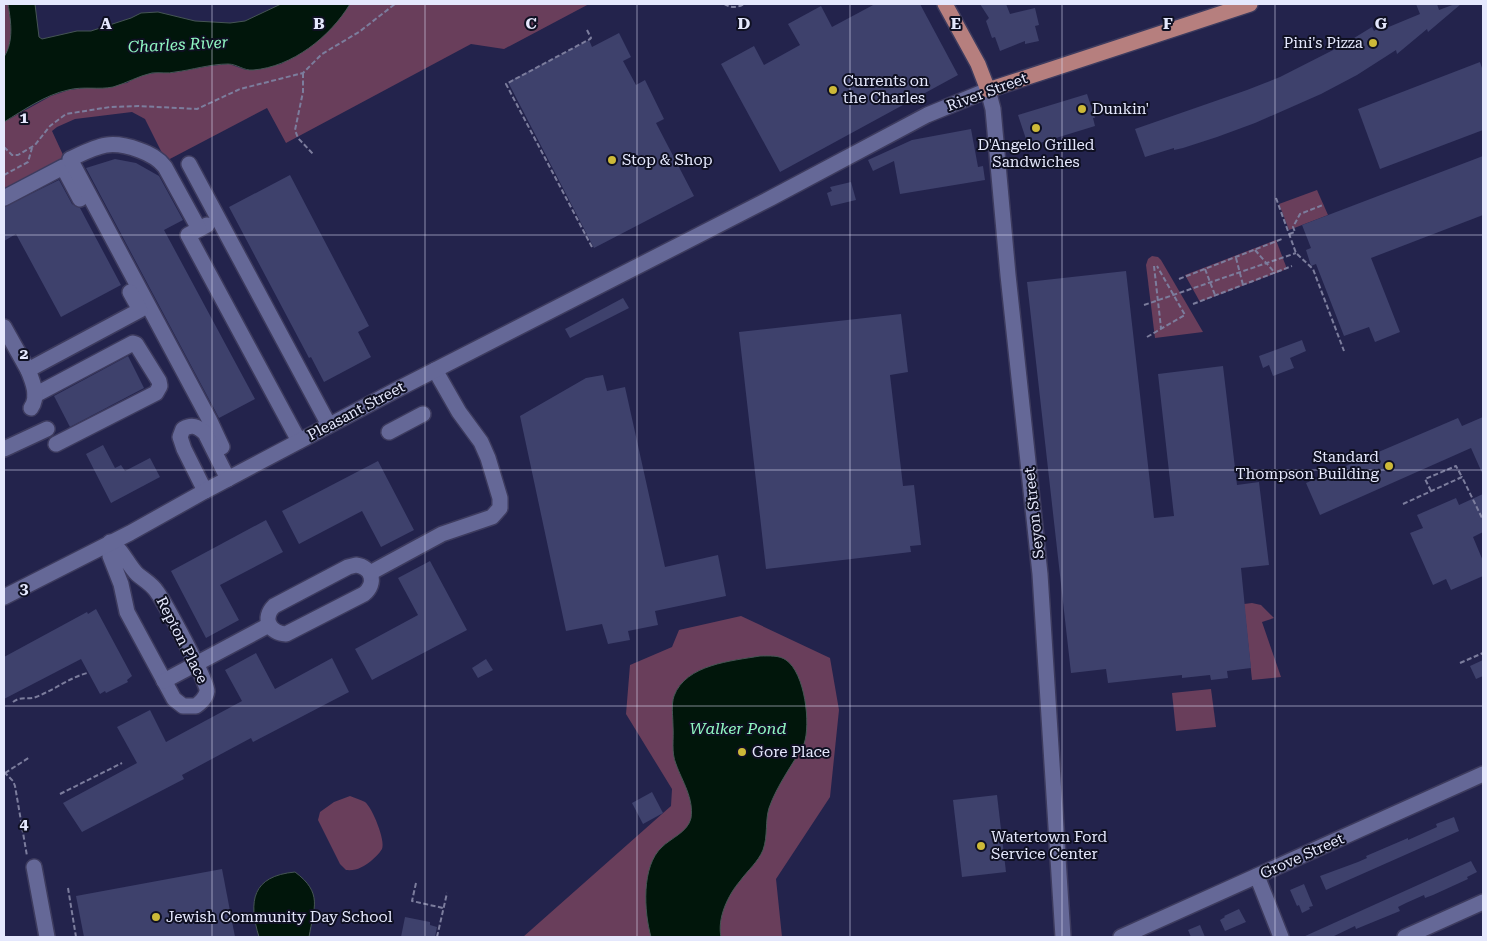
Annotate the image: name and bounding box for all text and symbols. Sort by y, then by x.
text: A [100,14,112,33]
text: B [313,14,325,33]
text: C [525,14,537,33]
text: D [738,14,751,33]
text: E [951,14,961,33]
text: F [1163,14,1173,33]
text: G [1375,14,1388,33]
water label: Charles River [127,32,229,57]
place label: Pini's Pizza [1284,34,1363,52]
marker: Pini's Pizza [1367,37,1379,49]
street label: River Street [944,69,1030,115]
place label: Currents on the Charles [843,72,929,107]
marker: Currents on the Charles [827,84,839,96]
place label: Dunkin' [1092,100,1149,118]
marker: Dunkin' [1076,103,1088,115]
text: 1 [20,108,29,127]
marker: D'Angelo Grilled Sandwiches [1030,122,1042,134]
place label: D'Angelo Grilled Sandwiches [978,136,1095,171]
place label: Stop & Shop [622,151,713,169]
marker: Stop & Shop [606,154,618,166]
text: 2 [20,344,29,363]
street label: Pleasant Street [304,378,408,444]
place label: Standard Thompson Building [1236,448,1379,483]
marker: Standard Thompson Building [1383,460,1395,472]
street label: Seyon Street [1020,466,1048,560]
text: 3 [20,579,29,598]
street label: Repton Place [152,594,212,686]
water label: Walker Pond [690,719,786,738]
place label: Gore Place [752,743,830,761]
marker: Gore Place [736,746,748,758]
text: 4 [20,814,29,833]
place label: Watertown Ford Service Center [991,828,1107,863]
street label: Grove Street [1257,829,1347,883]
marker: Watertown Ford Service Center [975,840,987,852]
place label: Jewish Community Day School [166,908,393,926]
marker: Jewish Community Day School [150,911,162,923]

